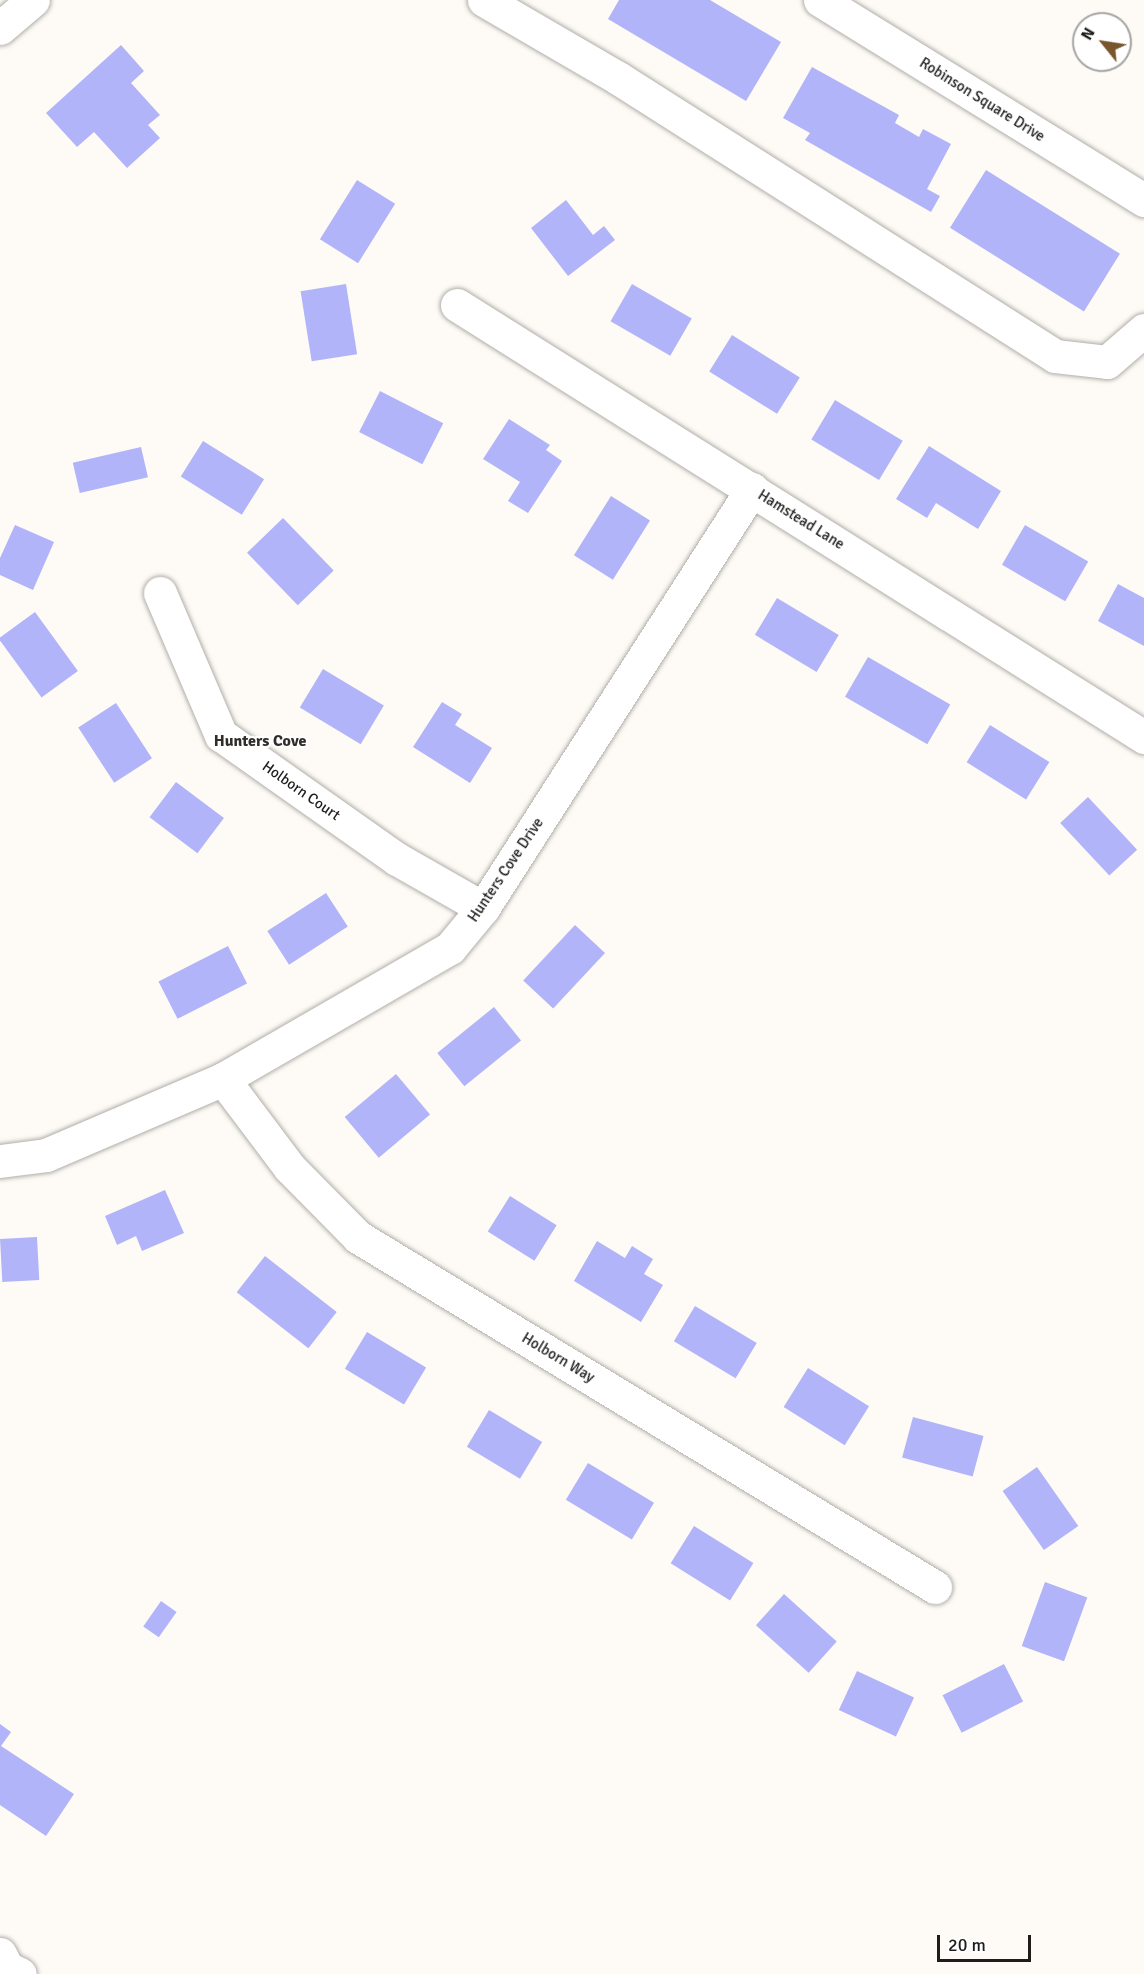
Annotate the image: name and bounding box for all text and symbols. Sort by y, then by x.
north arrow [1072,12,1132,72]
text: N [1077,24,1100,44]
street label: Robinson Square Drive [916,54,1048,146]
street label: Hamstead Lane [754,486,848,554]
district label: Hunters Cove [214,731,306,751]
street label: Holborn Court [259,758,343,824]
street label: Hunters Cove Drive [464,814,548,926]
street label: Holborn Way [518,1329,598,1387]
scale bar [940,1923,1034,1961]
text: 20 m [948,1934,986,1956]

